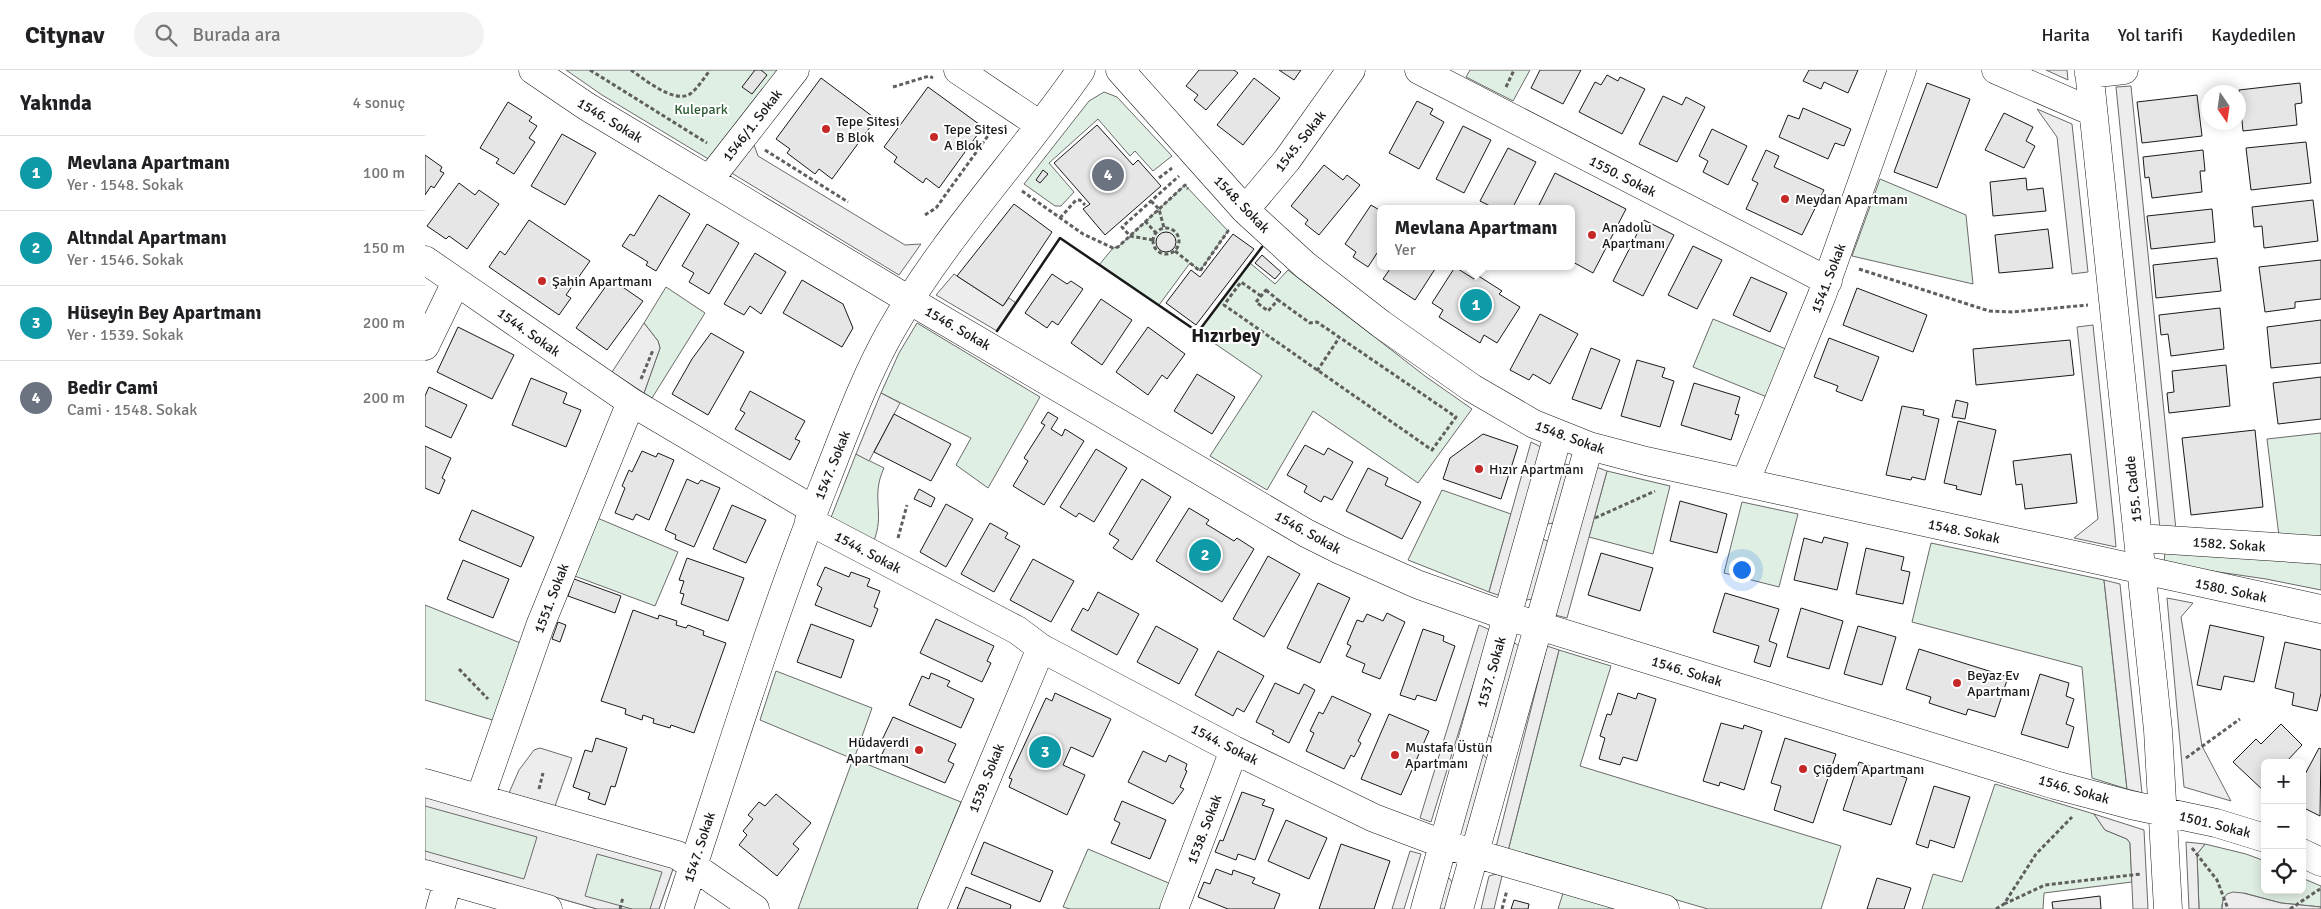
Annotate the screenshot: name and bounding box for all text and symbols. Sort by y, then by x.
search box [134,12,484,57]
text: Citynav [25,20,104,50]
icon: search [152,21,180,49]
text: Burada ara [192,23,281,47]
text: Harita [2041,24,2090,46]
text: Yol tarifi [2118,24,2183,46]
text: Kaydedilen [2211,24,2296,46]
north arrow [2201,85,2246,130]
street label: 1546/1. Sokak [719,86,786,165]
text: Yakında [20,90,92,116]
text: 4 sonuç [353,93,405,113]
street label: 1546. Sokak [574,94,645,147]
park label: Kulepark [674,101,728,118]
street label: 1545. Sokak [1271,107,1330,175]
place label: Tepe Sitesi B Blok [836,113,899,146]
place label: Tepe Sitesi A Blok [944,121,1007,154]
marker: Tepe Sitesi B Blok [820,123,832,135]
marker: Tepe Sitesi A Blok [928,131,940,143]
text: Mevlana Apartmanı [67,151,230,175]
street label: 1550. Sokak [1586,152,1659,201]
pin: 4 [1092,156,1124,194]
text: 1 [32,163,40,183]
text: 100 m [363,163,405,183]
street label: 1548. Sokak [1210,172,1273,237]
text: Yer · 1548. Sokak [67,175,184,195]
place label: Meydan Apartmanı [1795,191,1908,208]
marker: Meydan Apartmanı [1779,193,1791,205]
popup [1377,205,1575,270]
text: Mevlana Apartmanı [1395,216,1557,240]
place label: Anadolu Apartmanı [1602,219,1665,252]
text: Altındal Apartmanı [67,226,227,250]
marker: Anadolu Apartmanı [1586,229,1598,241]
text: 2 [32,238,40,258]
text: 150 m [363,238,405,258]
text: Yer [1395,240,1416,260]
street label: 1541. Sokak [1807,241,1850,315]
text: Yer · 1546. Sokak [67,250,184,270]
place label: Şahin Apartmanı [552,273,652,290]
marker: Şahin Apartmanı [536,275,548,287]
pin: 1 [1460,286,1492,324]
text: Hüseyin Bey Apartmanı [67,301,261,325]
street label: 1546. Sokak [922,303,994,354]
street label: 1544. Sokak [494,304,564,360]
text: 3 [32,313,40,333]
text: 200 m [363,313,405,333]
district label: Hızırbey [1191,324,1261,348]
text: Yer · 1539. Sokak [67,325,184,345]
text: Bedir Cami [67,376,158,400]
text: 4 [32,388,40,408]
text: 200 m [363,388,405,408]
text: Cami · 1548. Sokak [67,400,197,420]
street label: 1548. Sokak [1533,417,1607,458]
street label: 1547. Sokak [811,428,854,502]
street label: 155. Cadde [2122,455,2145,523]
place label: Hızır Apartmanı [1489,461,1584,478]
marker: Hızır Apartmanı [1473,463,1485,475]
street label: 1546. Sokak [1272,507,1344,558]
street label: 1548. Sokak [1926,516,2001,547]
street label: 1544. Sokak [831,528,904,577]
street label: 1582. Sokak [2192,533,2266,556]
pin: 2 [1189,536,1221,574]
your location [1729,557,1755,583]
street label: 1551. Sokak [530,561,573,635]
street label: 1580. Sokak [2193,575,2268,606]
street label: 1537. Sokak [1473,635,1510,710]
street label: 1546. Sokak [1649,653,1724,690]
place label: Beyaz Ev Apartmanı [1967,667,2030,700]
marker: Beyaz Ev Apartmanı [1951,677,1963,689]
street label: 1544. Sokak [1188,720,1261,769]
pin: 3 [1029,733,1061,771]
place label: Hüdaverdi Apartmanı [846,734,909,767]
place label: Mustafa Üstün Apartmanı [1405,739,1492,772]
street label: 1539. Sokak [965,741,1008,815]
marker: Hüdaverdi Apartmanı [913,744,925,756]
marker: Mustafa Üstün Apartmanı [1389,749,1401,761]
map controls [2261,759,2306,894]
button: + [2261,759,2306,804]
place label: Çiğdem Apartmanı [1813,761,1924,778]
marker: Çiğdem Apartmanı [1797,763,1809,775]
street label: 1546. Sokak [2036,771,2111,808]
street label: 1538. Sokak [1183,792,1226,866]
button: − [2261,804,2306,849]
street label: 1501. Sokak [2177,807,2252,842]
street label: 1547. Sokak [680,810,719,885]
button: locate [2261,849,2306,894]

